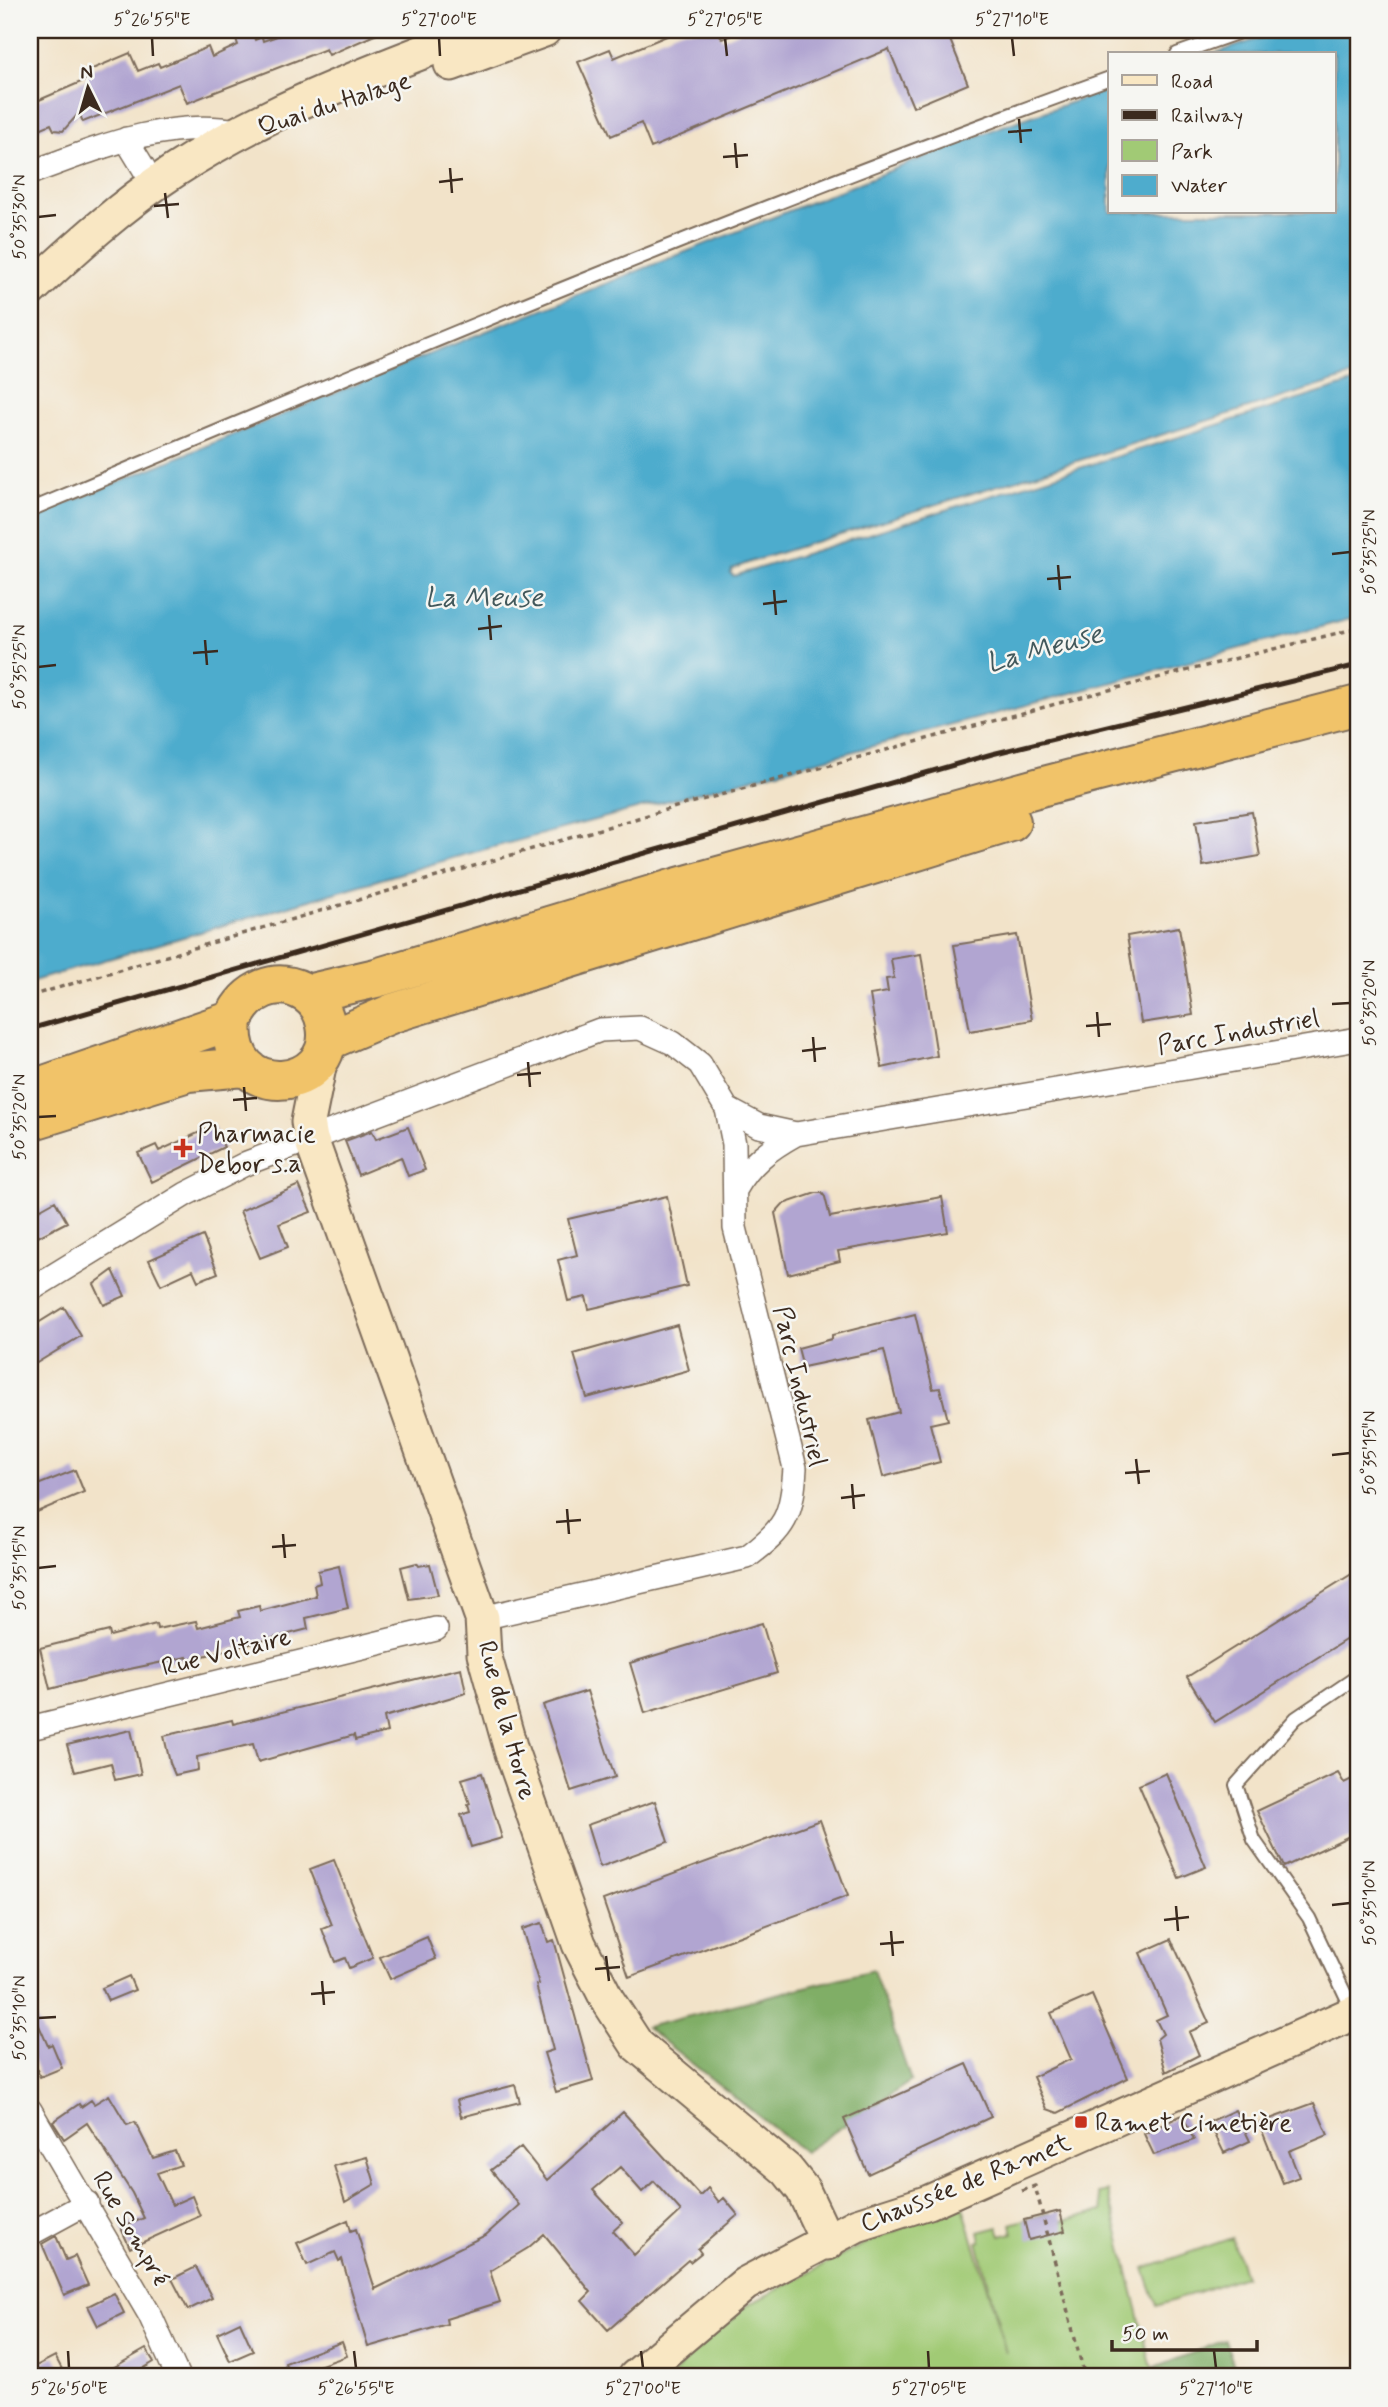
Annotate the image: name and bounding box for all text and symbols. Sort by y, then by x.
text: 5°26'55"E [114,8,190,32]
text: 5°27'00"E [401,8,477,32]
text: 5°27'05"E [687,8,763,32]
text: 5°27'10"E [975,8,1049,32]
north arrow [52,52,122,122]
legend [1108,52,1336,214]
text: N [79,60,94,86]
street label: Quai du Halage [254,64,416,146]
text: Road [1171,68,1213,96]
text: Railway [1171,102,1243,130]
text: Park [1171,138,1213,166]
text: Water [1171,172,1227,200]
text: 50°35'30"N [8,174,32,260]
text: 50°35'25"N [1358,509,1382,595]
water label: La Meuse [425,580,545,617]
water label: La Meuse [983,616,1108,683]
text: 50°35'25"N [8,624,32,710]
text: 50°35'20"N [1358,960,1382,1046]
street label: Parc Industriel [1155,1002,1322,1064]
text: 50°35'20"N [8,1074,32,1160]
place label: Pharmacie Debor s.a [197,1118,316,1182]
marker: Pharmacie Debor s.a [175,1140,191,1156]
street label: Parc Industriel [764,1303,834,1470]
text: 50°35'15"N [1358,1411,1382,1495]
text: 50°35'15"N [8,1526,32,1610]
street label: Rue Voltaire [158,1620,295,1685]
street label: Rue de la Horre [468,1637,544,1804]
text: 50°35'10"N [1358,1860,1382,1946]
text: 50°35'10"N [8,1975,32,2061]
place label: Ramet Cimetière [1095,2107,1292,2141]
marker: Ramet Cimetière [1073,2114,1089,2130]
street label: Chaussée de Ramet [855,2126,1076,2242]
street label: Rue Sompré [84,2165,177,2293]
scale bar [1112,2309,1257,2353]
text: 50 m [1122,2320,1169,2348]
text: 5°26'50"E [30,2377,108,2401]
text: 5°26'55"E [318,2377,394,2401]
text: 5°27'00"E [605,2377,681,2401]
text: 5°27'05"E [891,2377,967,2401]
text: 5°27'10"E [1179,2377,1253,2401]

